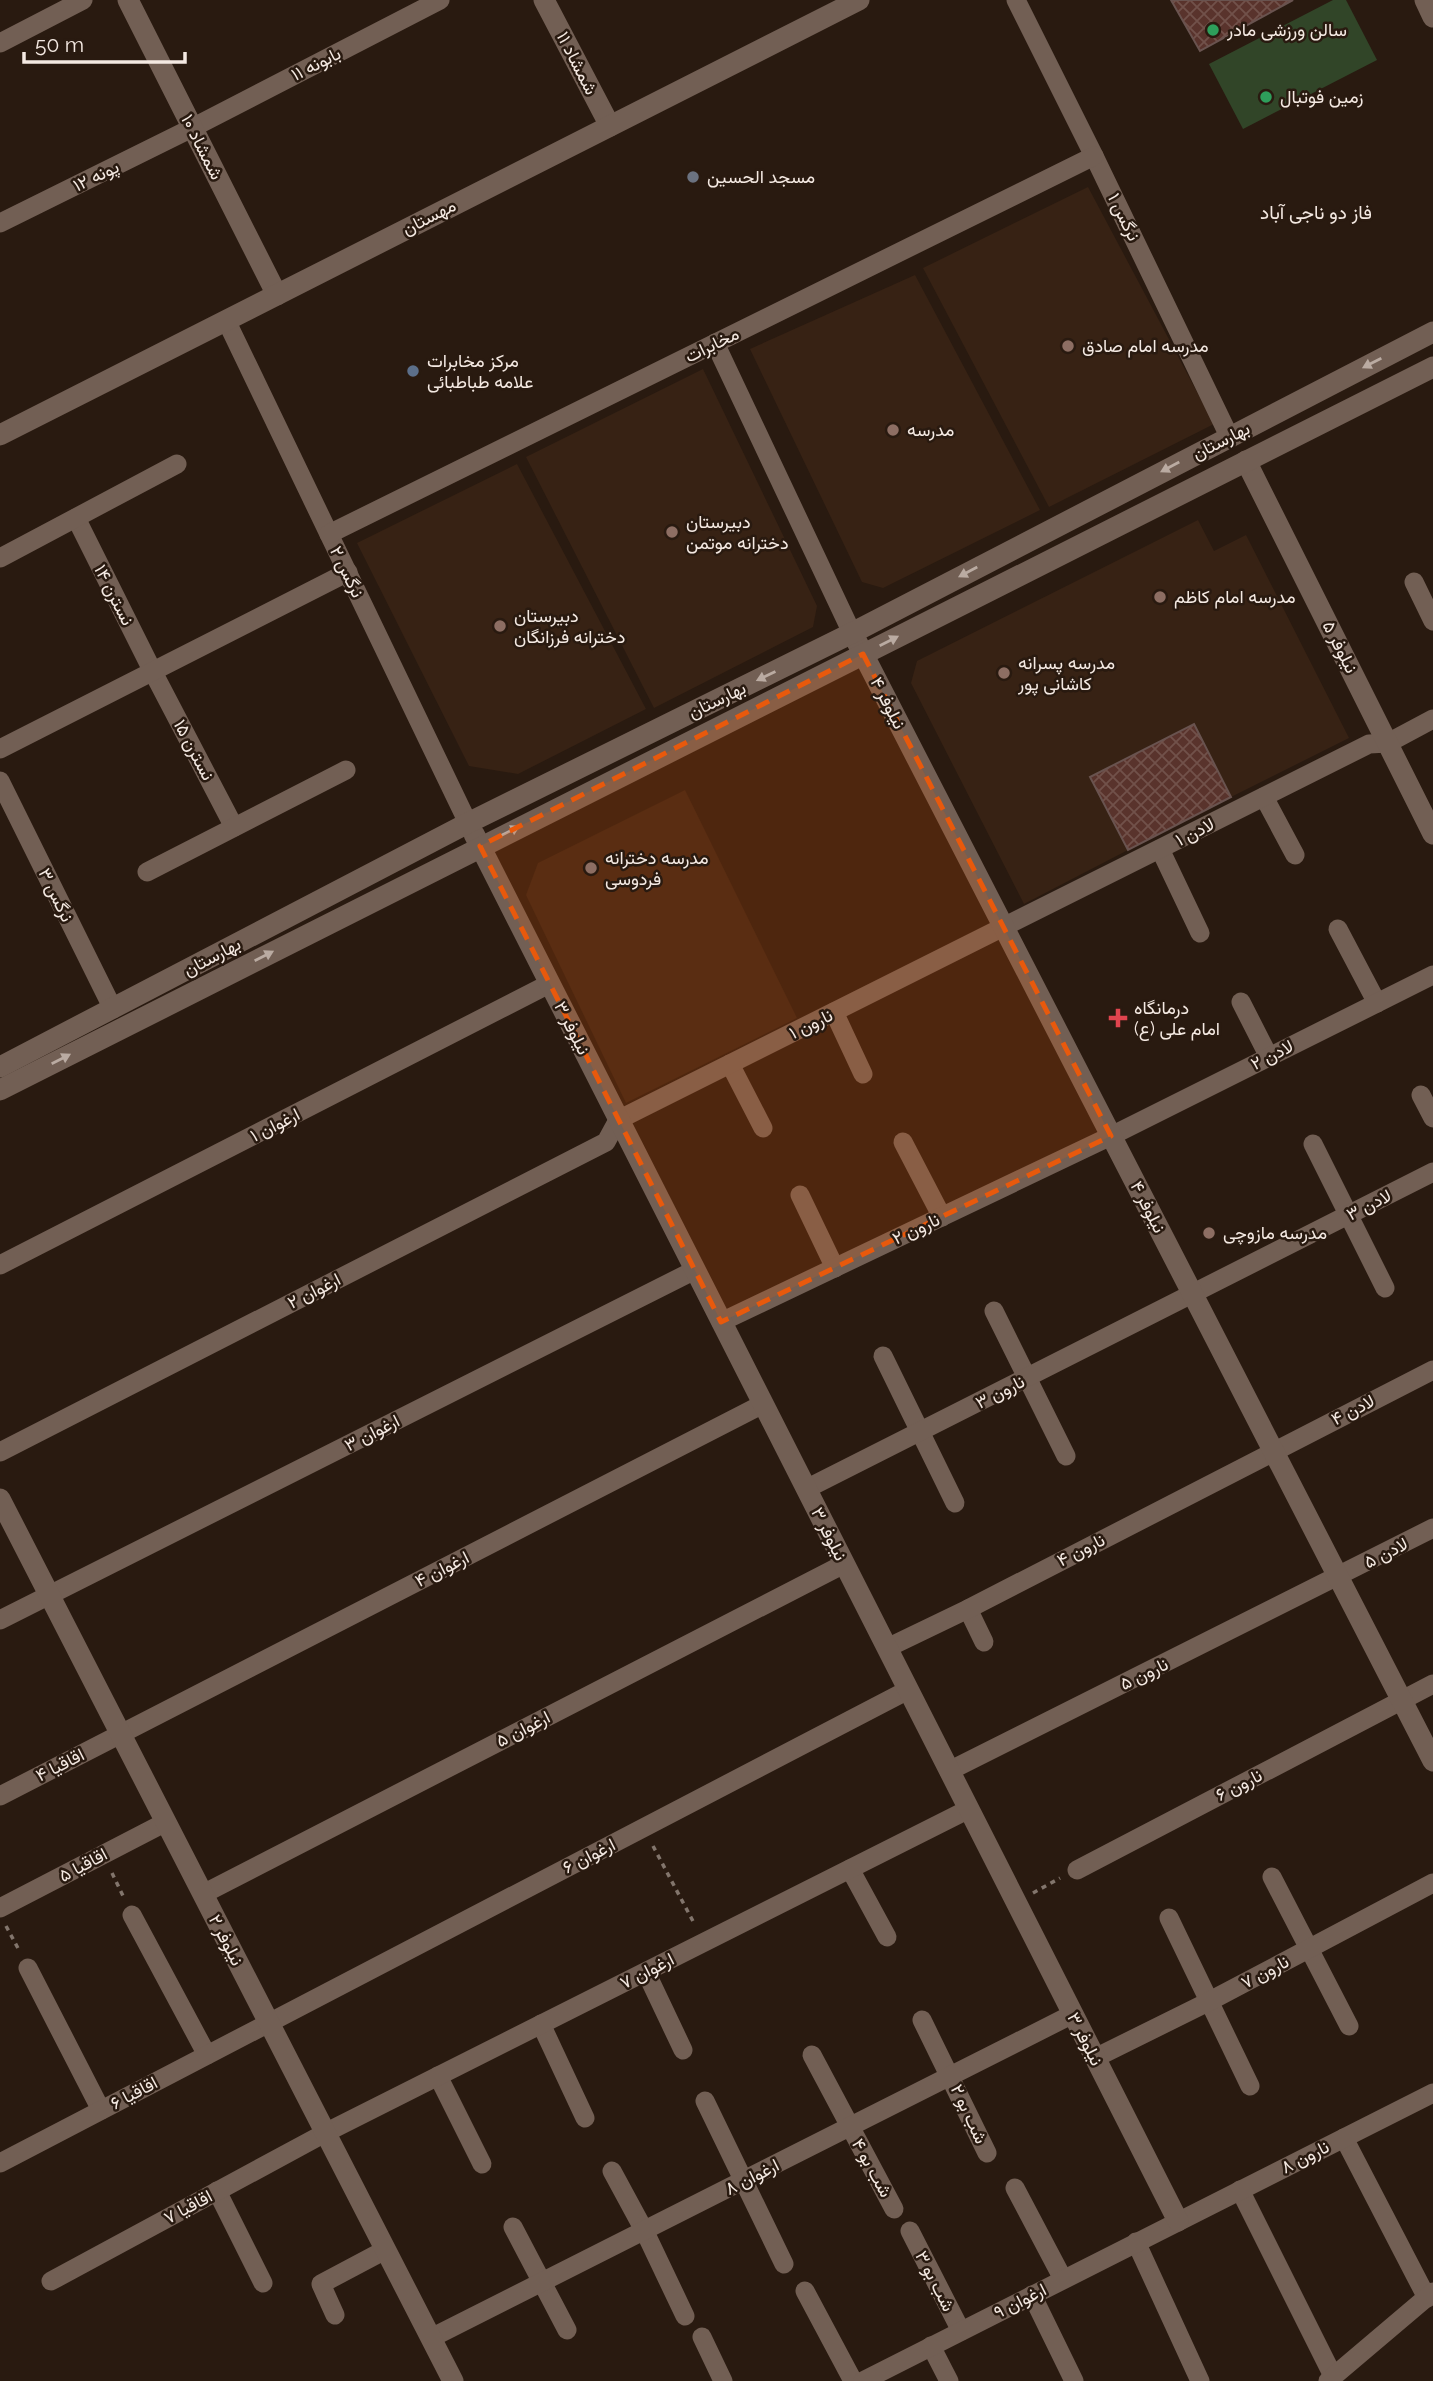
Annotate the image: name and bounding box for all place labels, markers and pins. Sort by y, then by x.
place label: سالن ورزشی مادر [1226,19,1347,41]
marker: سالن ورزشی مادر [1205,22,1221,38]
place label: زمین فوتبال [1280,86,1363,108]
marker: زمین فوتبال [1258,89,1274,105]
place label: مسجد الحسین [707,166,815,188]
marker: مسجد الحسین [685,169,701,185]
place label: مدرسه امام صادق [1082,335,1209,358]
marker: مدرسه امام صادق [1060,338,1076,354]
place label: مرکز مخابرات علامه طباطبائی [427,350,533,393]
marker: مرکز مخابرات علامه طباطبائی [405,363,421,379]
place label: مدرسه [907,419,954,441]
marker: مدرسه [885,422,901,438]
place label: دبیرستان دخترانه موتمن [686,511,789,554]
marker: دبیرستان دخترانه موتمن [664,524,680,540]
place label: مدرسه امام کاظم [1174,586,1296,609]
marker: مدرسه امام کاظم [1152,589,1168,605]
place label: دبیرستان دخترانه فرزانگان [514,605,625,648]
marker: دبیرستان دخترانه فرزانگان [492,618,508,634]
place label: مدرسه پسرانه کاشانی پور [1017,652,1115,696]
marker: مدرسه پسرانه کاشانی پور [996,665,1012,681]
place label: مدرسه دخترانه فردوسی [605,847,709,890]
marker: مدرسه دخترانه فردوسی [583,860,599,876]
place label: درمانگاه امام علی (ع) [1134,997,1220,1041]
marker: درمانگاه امام علی (ع) [1108,1008,1128,1028]
place label: مدرسه مازوچی [1223,1222,1327,1245]
marker: مدرسه مازوچی [1201,1225,1217,1241]

